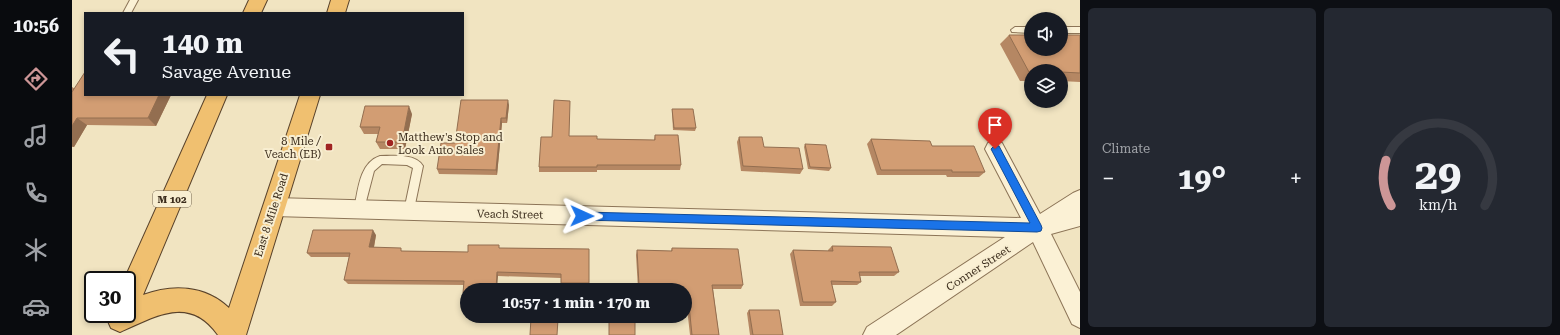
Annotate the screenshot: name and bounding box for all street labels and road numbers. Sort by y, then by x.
street label: East 8 Mile Road [252,172,291,259]
road number: M 102 [153,191,191,207]
street label: Veach Street [477,207,543,222]
street label: Conner Street [944,243,1013,294]

